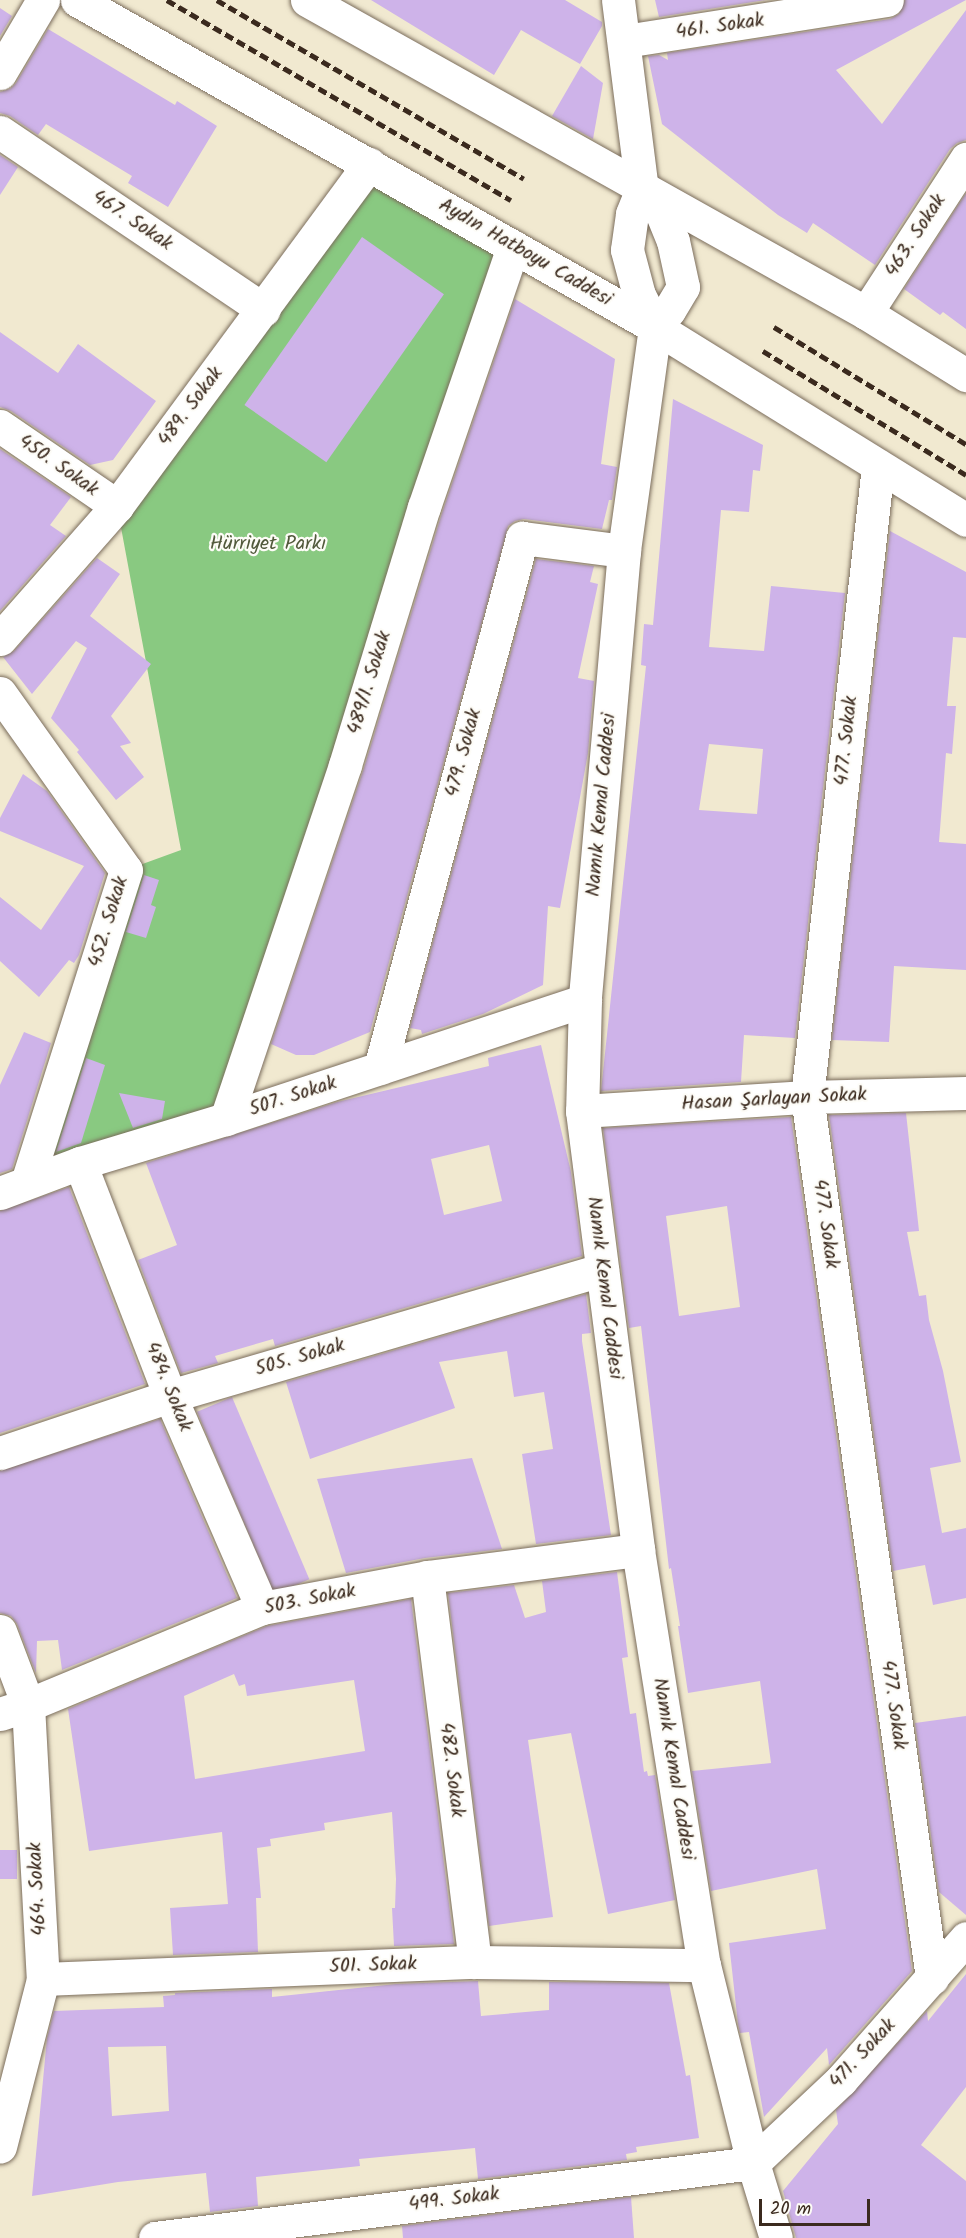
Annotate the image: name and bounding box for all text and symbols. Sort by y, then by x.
street label: 461. Sokak [674,9,766,45]
street label: 467. Sokak [87,185,177,257]
street label: 463. Sokak [880,190,952,282]
street label: Aydın Hatboyu Caddesi [434,194,616,312]
street label: 489. Sokak [153,362,229,452]
street label: 450. Sokak [13,430,103,502]
park label: Hürriyet Parkı [210,532,326,556]
street label: 489/1. Sokak [343,628,397,738]
street label: 477. Sokak [830,695,864,787]
street label: 479. Sokak [441,706,487,800]
street label: Namık Kemal Caddesi [582,712,622,898]
street label: 452. Sokak [84,874,134,970]
street label: 507. Sokak [246,1072,340,1122]
street label: Hasan Şarlayan Sokak [681,1083,867,1117]
street label: 477. Sokak [807,1178,843,1270]
street label: Namık Kemal Caddesi [581,1195,627,1381]
street label: 505. Sokak [252,1334,348,1382]
street label: 484. Sokak [139,1339,197,1435]
street label: 503. Sokak [262,1579,358,1621]
street label: 477. Sokak [875,1659,911,1751]
street label: Namık Kemal Caddesi [647,1676,699,1862]
street label: 482. Sokak [433,1721,469,1819]
street label: 464. Sokak [24,1842,52,1936]
street label: 501. Sokak [329,1952,417,1980]
street label: 471. Sokak [825,2014,901,2094]
street label: 499. Sokak [407,2183,501,2217]
scale bar [762,2187,873,2225]
text: 20 m [770,2195,811,2224]

